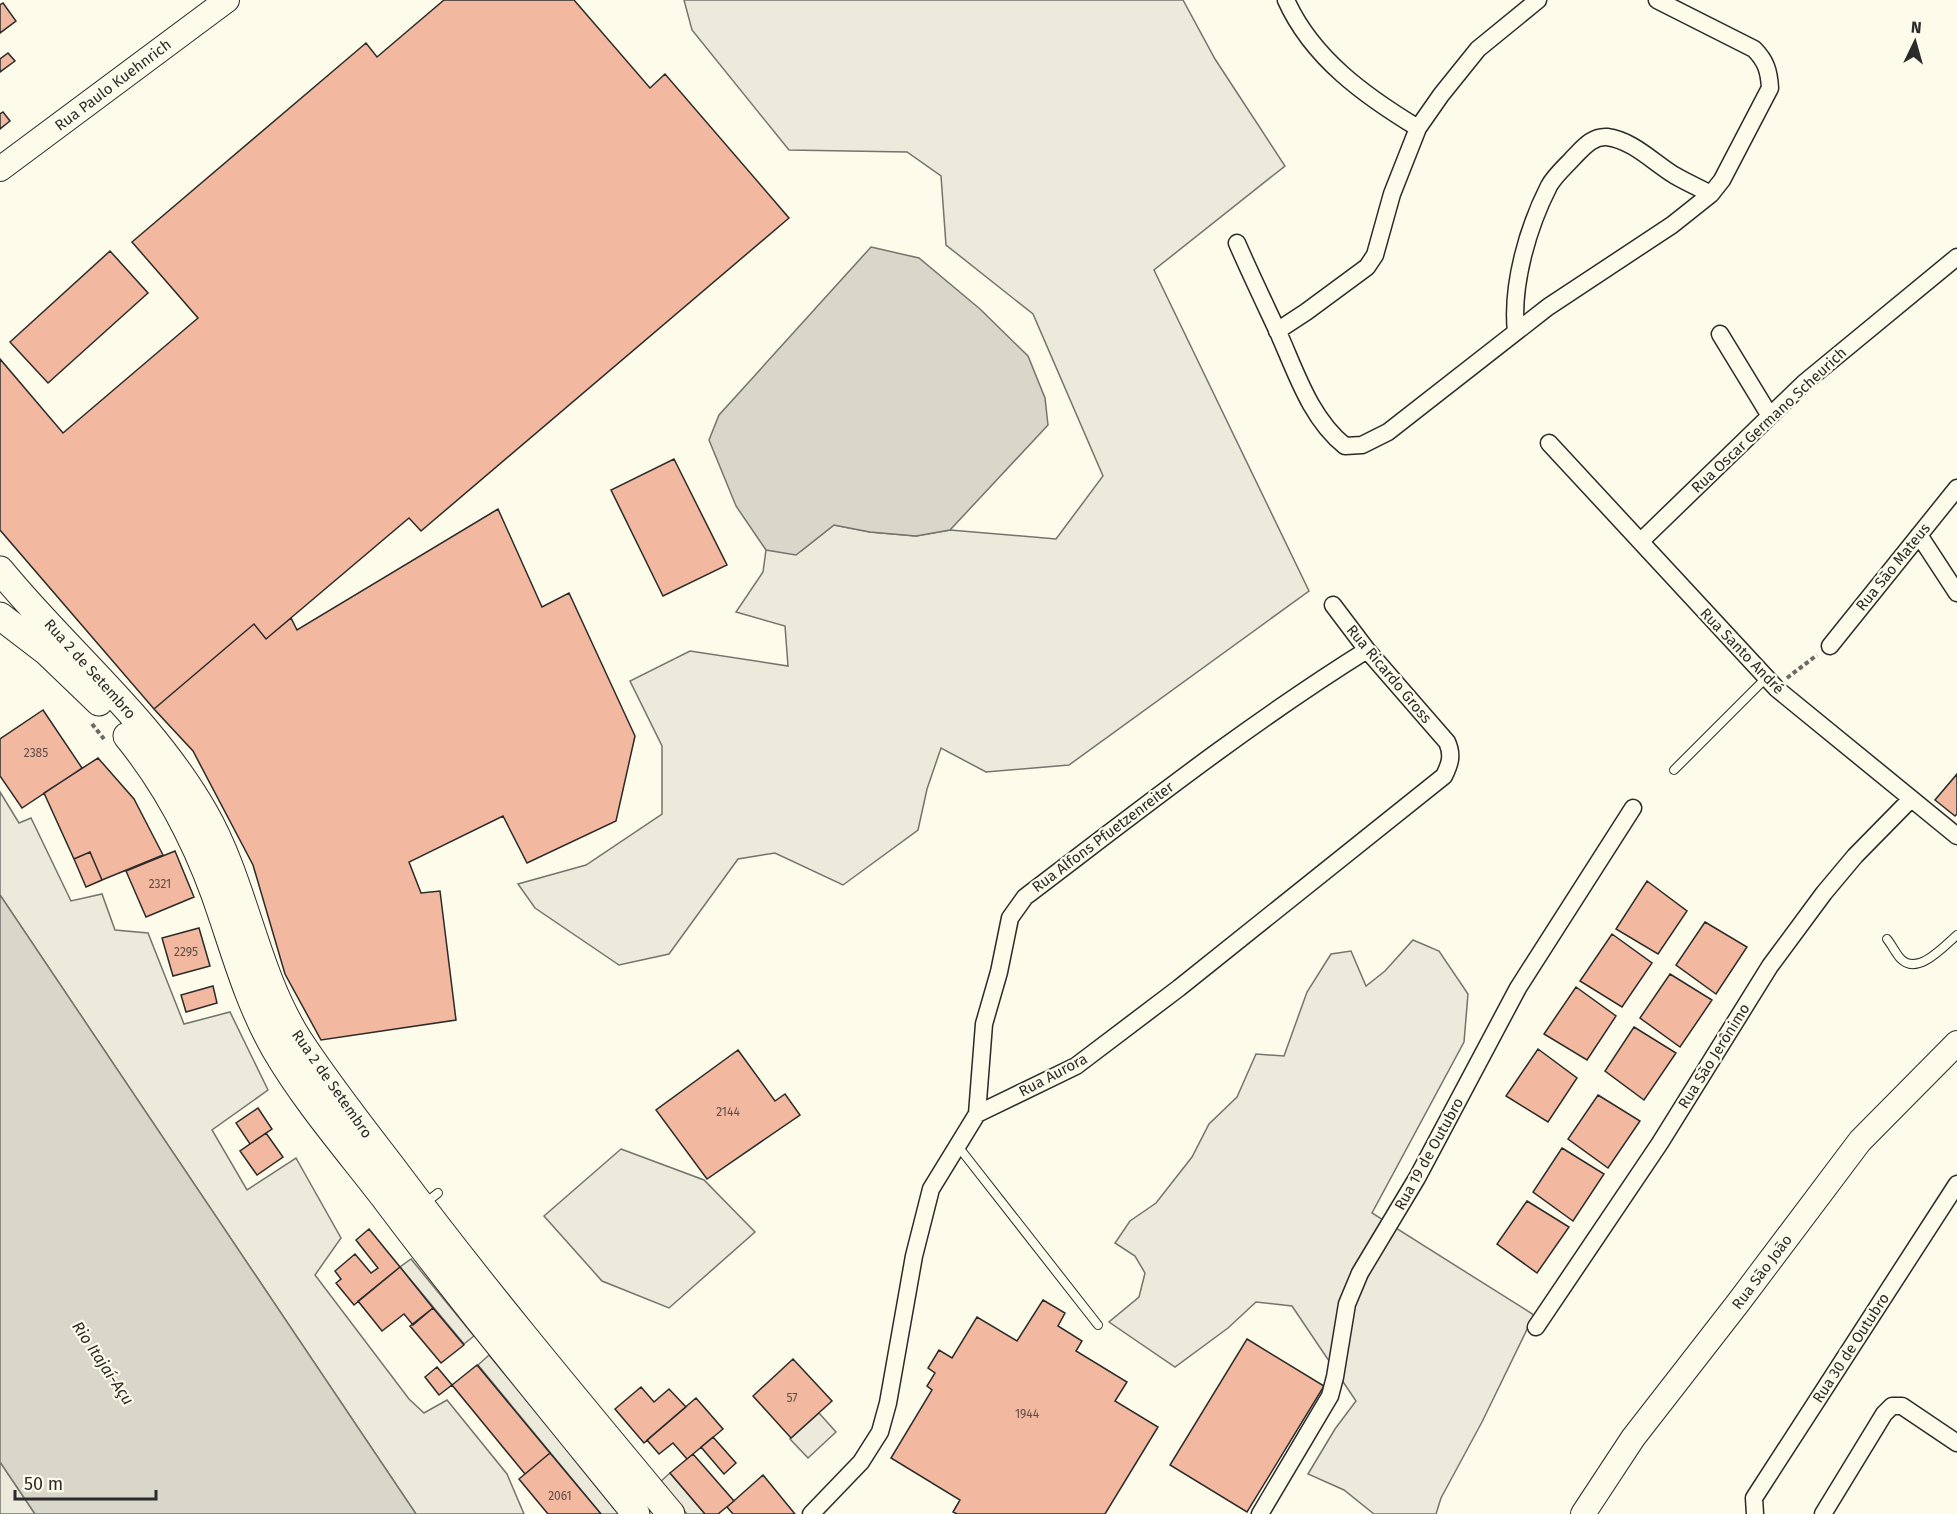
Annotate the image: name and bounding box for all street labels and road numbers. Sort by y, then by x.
street label: Rua Paulo Kuehnrich [51,35,175,135]
street label: Rua Oscar Germano Scheurich [1688,343,1850,497]
street label: Rua São Mateus [1852,519,1934,615]
street label: Rua Santo André [1696,604,1788,698]
street label: Rua 2 de Setembro [40,615,140,723]
street label: Rua Ricardo Gross [1343,621,1435,727]
street label: Rua Alfons Pfuetzenreiter [1029,778,1178,896]
street label: Rua São Jerônimo [1674,1000,1754,1112]
street label: Rua 2 de Setembro [288,1026,376,1142]
street label: Rua Aurora [1016,1049,1090,1101]
street label: Rua 19 de Outubro [1391,1095,1467,1213]
street label: Rua São João [1728,1231,1796,1313]
street label: Rua 30 de Outubro [1809,1290,1893,1406]

